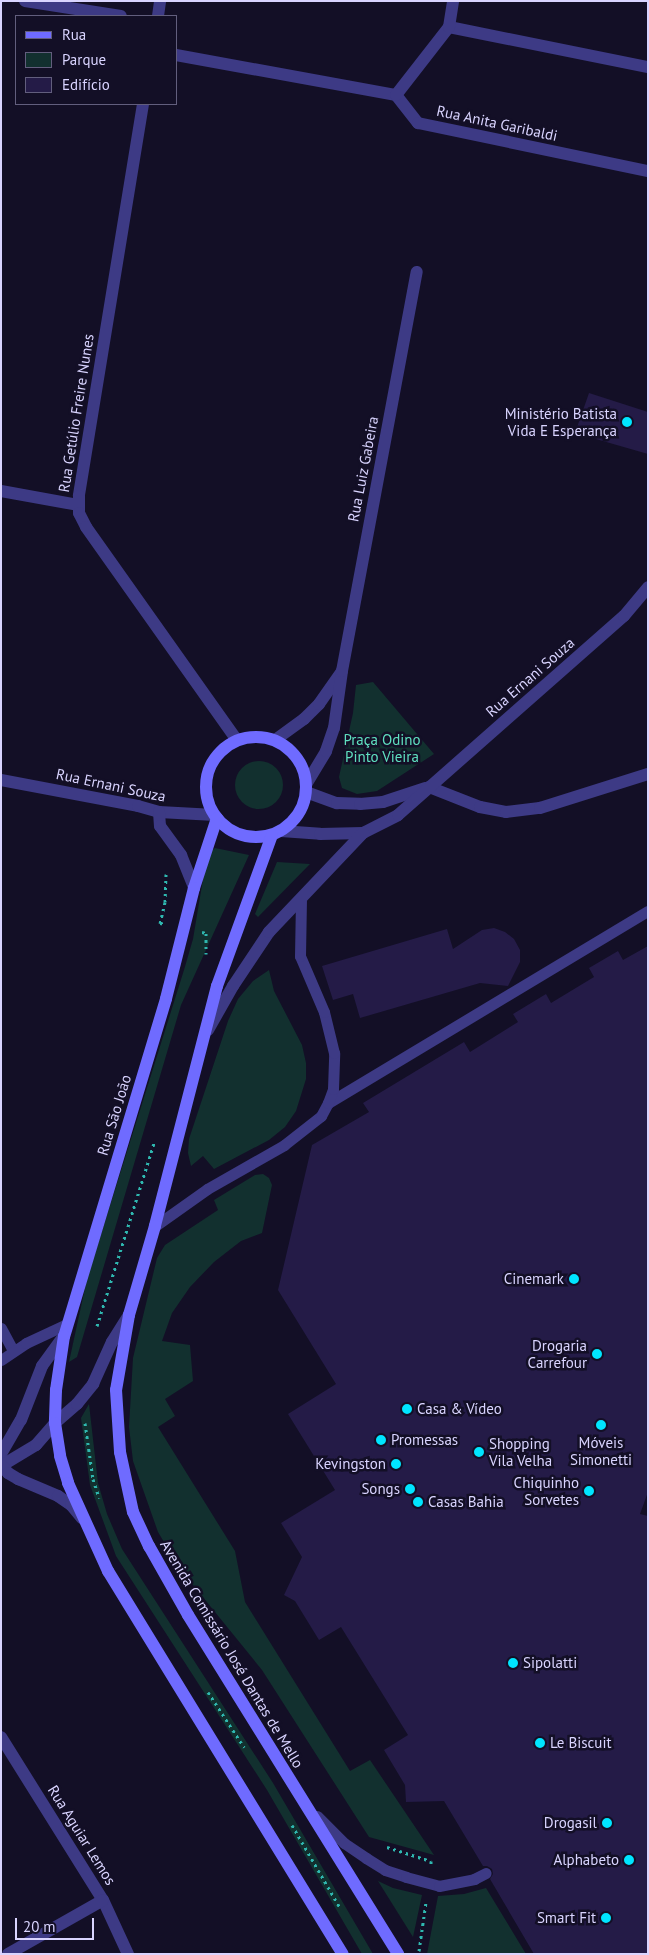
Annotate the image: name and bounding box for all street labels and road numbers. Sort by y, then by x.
street label: Rua Anita Garibaldi [435,101,559,145]
street label: Rua Getúlio Freire Nunes [55,332,97,494]
street label: Rua Luiz Gabeira [344,415,382,523]
street label: Rua Ernani Souza [482,634,578,720]
street label: Rua Ernani Souza [55,765,167,805]
street label: Rua São João [93,1072,135,1158]
street label: Avenida Comissário José Dantas de Mello [157,1537,307,1771]
street label: Rua Aguiar Lemos [44,1782,120,1888]

